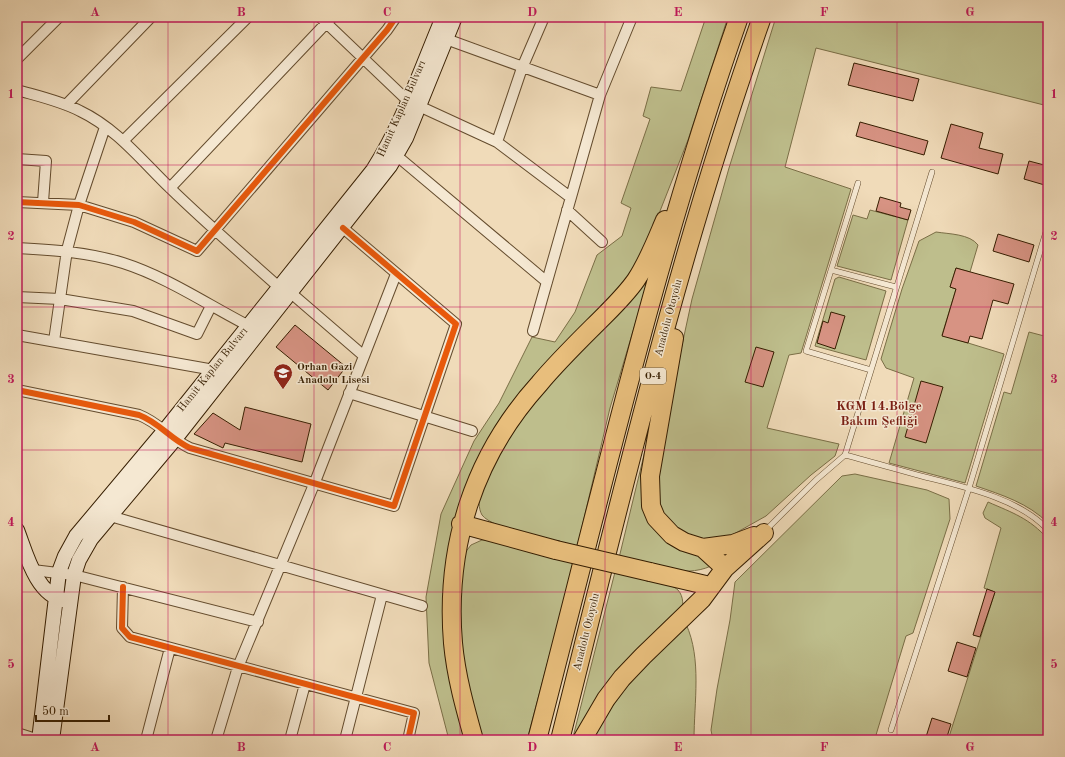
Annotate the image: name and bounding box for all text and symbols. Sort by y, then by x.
text: A [90,6,100,19]
text: B [236,6,246,19]
text: C [383,6,391,19]
text: D [527,6,537,19]
text: E [674,6,683,19]
text: F [820,6,829,19]
text: G [965,6,975,19]
street label: Hamit Kaplan Bulvarı [376,59,428,159]
text: 1 [7,88,15,101]
text: 1 [1050,88,1058,101]
text: 2 [7,230,15,243]
text: 2 [1050,230,1058,243]
street label: Anadolu Otoyolu [653,278,685,358]
street label: Hamit Kaplan Bulvarı [176,326,250,414]
school or university icon: Orhan Gazi Anadolu Lisesi [272,362,294,390]
place label: Orhan Gazi Anadolu Lisesi [297,362,370,386]
road number: O-4 [640,368,666,384]
text: 3 [7,373,15,386]
text: 3 [1050,373,1058,386]
district label: KGM 14.Bölge Bakım Şefliği [836,400,922,428]
text: 4 [7,516,15,529]
text: 4 [1050,516,1058,529]
street label: Anadolu Otoyolu [572,592,602,672]
text: 5 [7,658,15,671]
text: 5 [1050,658,1058,671]
scale bar [36,697,109,723]
text: 50 m [42,705,69,718]
text: A [90,741,100,754]
text: B [236,741,246,754]
text: C [383,741,391,754]
text: D [527,741,537,754]
text: E [674,741,683,754]
text: F [820,741,829,754]
text: G [965,741,975,754]

